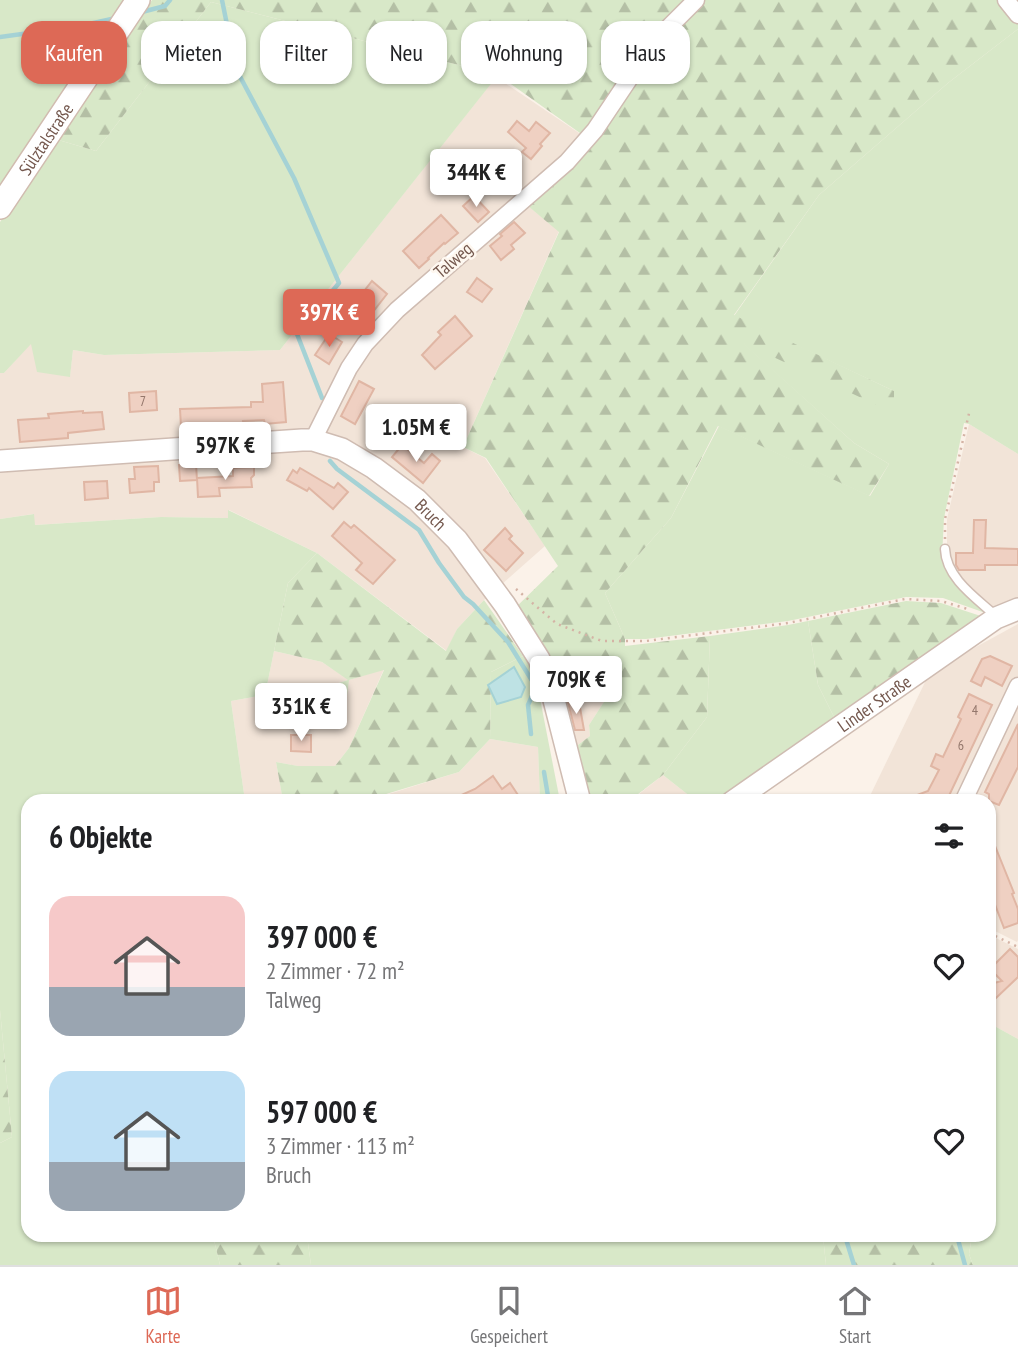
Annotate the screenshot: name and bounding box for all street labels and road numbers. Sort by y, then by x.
street label: Sülztalstraße [13,98,78,179]
street label: Talweg [429,237,477,283]
street label: Bruch [410,493,452,535]
street label: Linder Straße [833,670,915,737]

